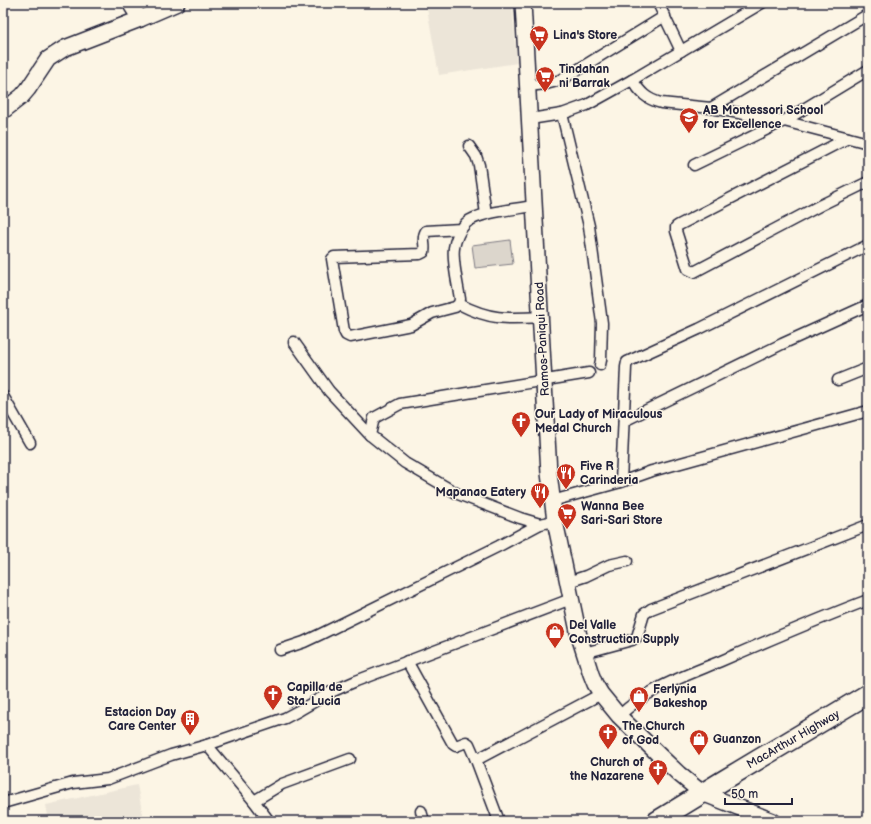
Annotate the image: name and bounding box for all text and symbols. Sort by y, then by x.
supermarket icon: Lina's Store [528,24,550,52]
place label: Lina's Store [553,28,617,43]
place label: Tindahan ni Barrak [559,62,610,91]
supermarket icon: Tindahan ni Barrak [534,65,556,93]
place label: AB Montessori School for Excellence [702,103,823,132]
school or university icon: AB Montessori School for Excellence [678,106,700,134]
street label: Ramos-Paniqui Road [532,281,553,397]
place label: Our Lady of Miraculous Medal Church [535,407,663,436]
church icon: Our Lady of Miraculous Medal Church [510,410,532,438]
place label: Five R Carinderia [580,459,638,488]
restaurant icon: Five R Carinderia [555,462,577,490]
restaurant icon: Mapanao Eatery [529,481,551,509]
place label: Mapanao Eatery [436,485,526,500]
place label: Wanna Bee Sari-Sari Store [581,499,662,528]
supermarket icon: Wanna Bee Sari-Sari Store [556,502,578,530]
place label: Del Valle Construction Supply [569,618,680,647]
shop icon: Del Valle Construction Supply [544,621,566,649]
place label: Capilla de Sta. Lucia [287,680,342,709]
place label: Ferlynia Bakeshop [653,682,708,711]
church icon: Capilla de Sta. Lucia [262,683,284,711]
shop icon: Ferlynia Bakeshop [628,685,650,713]
place label: Estacion Day Care Center [105,705,177,734]
street label: MacArthur Highway [744,706,843,772]
building icon: Estacion Day Care Center [179,708,201,736]
place label: The Church of God [622,719,685,748]
church icon: The Church of God [597,722,619,750]
shop icon: Guanzon [688,728,710,756]
place label: Guanzon [713,732,762,747]
place label: Church of the Nazarene [569,755,645,784]
church icon: Church of the Nazarene [647,758,669,786]
scale bar [725,780,792,806]
text: 50 m [731,787,758,802]

